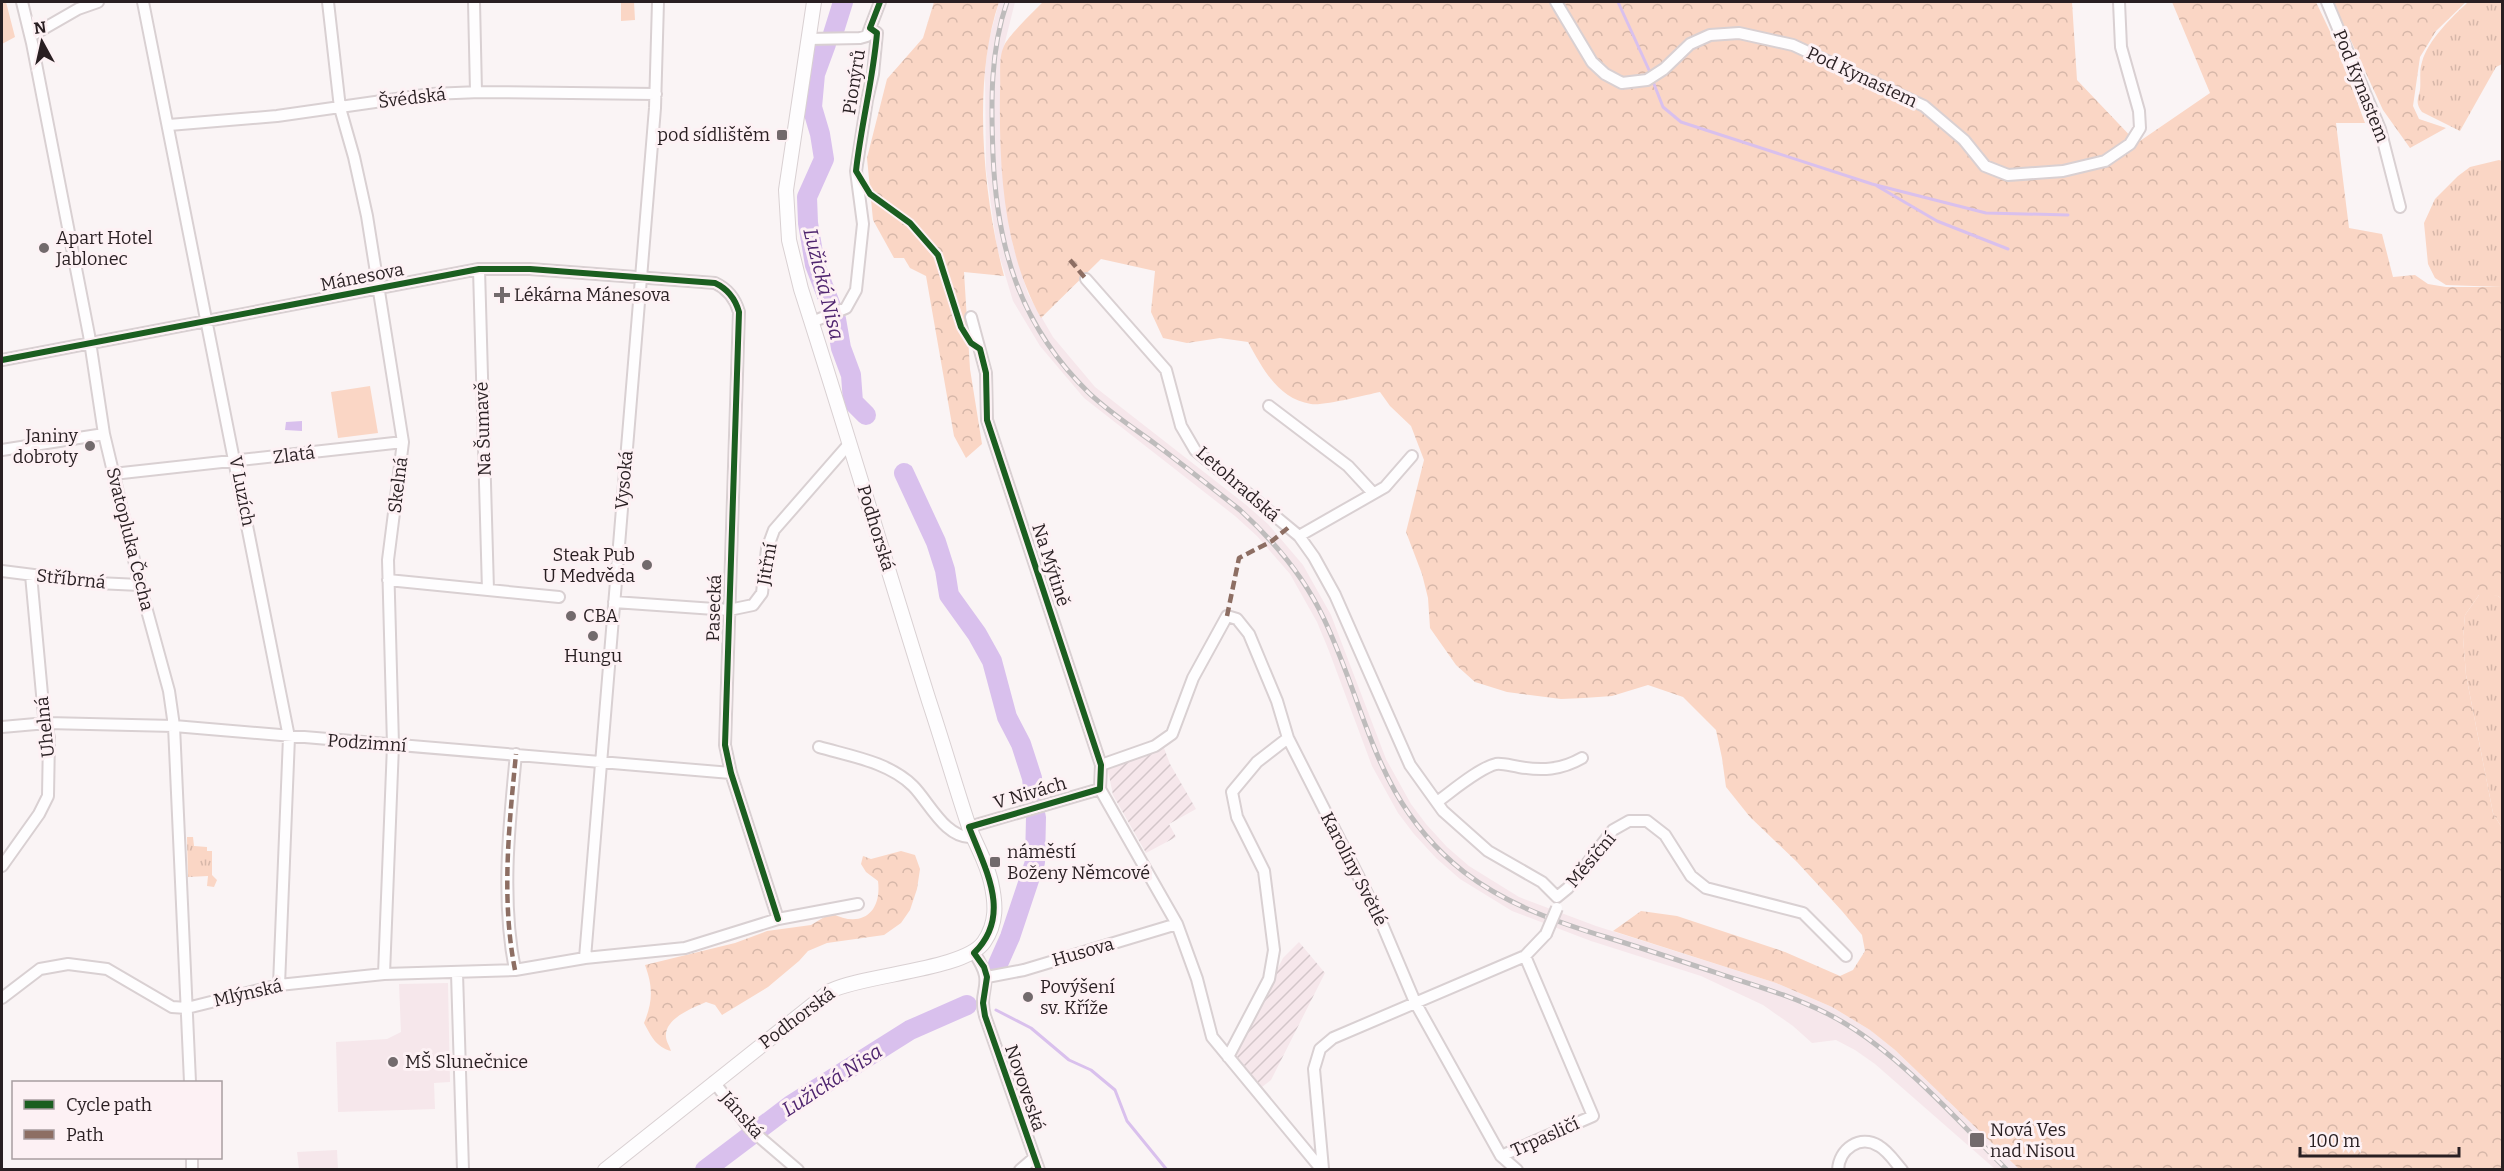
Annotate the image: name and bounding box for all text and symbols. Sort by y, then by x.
north arrow [12,12,72,72]
text: N [33,17,47,38]
street label: Pod Kynastem [2328,26,2394,146]
street label: Pod Kynastem [1803,42,1921,112]
street label: Pionýrů [838,48,870,116]
street label: Švédská [377,83,447,113]
place label: pod sídlištěm [657,124,770,146]
marker: pod sídlištěm [775,128,789,142]
water label: Lužická Nisa [799,226,849,342]
place label: Apart Hotel Jablonec [55,227,153,270]
marker: Apart Hotel Jablonec [37,241,51,255]
street label: Mánesova [318,258,406,296]
place label: Lékárna Mánesova [514,284,670,306]
marker: Lékárna Mánesova [495,288,509,302]
street label: Na Šumavě [470,381,496,477]
place label: Janiny dobroty [13,425,78,468]
marker: Janiny dobroty [83,439,97,453]
street label: Zlatá [272,442,316,468]
street label: Letohradská [1192,442,1284,526]
street label: Vysoká [610,450,638,510]
street label: V Luzích [224,454,260,528]
street label: Skelná [384,455,412,514]
street label: Svatopluka Čecha [102,465,158,613]
street label: Podhorská [852,482,900,574]
street label: Na Mýtině [1027,521,1075,609]
street label: Jitřní [752,541,782,588]
place label: Steak Pub U Medvěda [543,544,635,587]
marker: Steak Pub U Medvěda [640,558,654,572]
street label: Stříbrná [35,564,107,594]
street label: Pasecká [702,574,726,642]
place label: CBA [583,605,618,627]
marker: CBA [564,609,578,623]
marker: Hungu [586,629,600,643]
place label: Hungu [564,645,622,667]
street label: Uhelná [31,695,59,758]
street label: Podzimní [327,729,408,757]
street label: V Nivách [991,772,1069,814]
street label: Karolíny Světlé [1316,808,1392,930]
street label: Měsíční [1562,827,1621,892]
place label: náměstí Boženy Němcové [1007,841,1150,884]
marker: náměstí Boženy Němcové [988,855,1002,869]
street label: Husova [1050,933,1116,971]
street label: Mlýnská [211,974,285,1012]
place label: Povýšení sv. Kříže [1040,976,1115,1019]
street label: Podhorská [755,982,839,1054]
marker: Povýšení sv. Kříže [1021,990,1035,1004]
water label: Lužická Nisa [778,1039,886,1121]
street label: Novoveská [1000,1042,1050,1134]
place label: MŠ Slunečnice [405,1051,528,1073]
marker: MŠ Slunečnice [386,1055,400,1069]
legend [12,1081,222,1159]
street label: Jánská [715,1086,768,1143]
text: Cycle path [66,1094,152,1116]
street label: Trpasličí [1508,1112,1583,1162]
place label: Nová Ves nad Nisou [1990,1119,2075,1162]
scale bar [2300,1120,2459,1158]
text: Path [66,1124,104,1146]
text: 100 m [2309,1130,2360,1152]
marker: Nová Ves nad Nisou [1968,1131,1986,1149]

